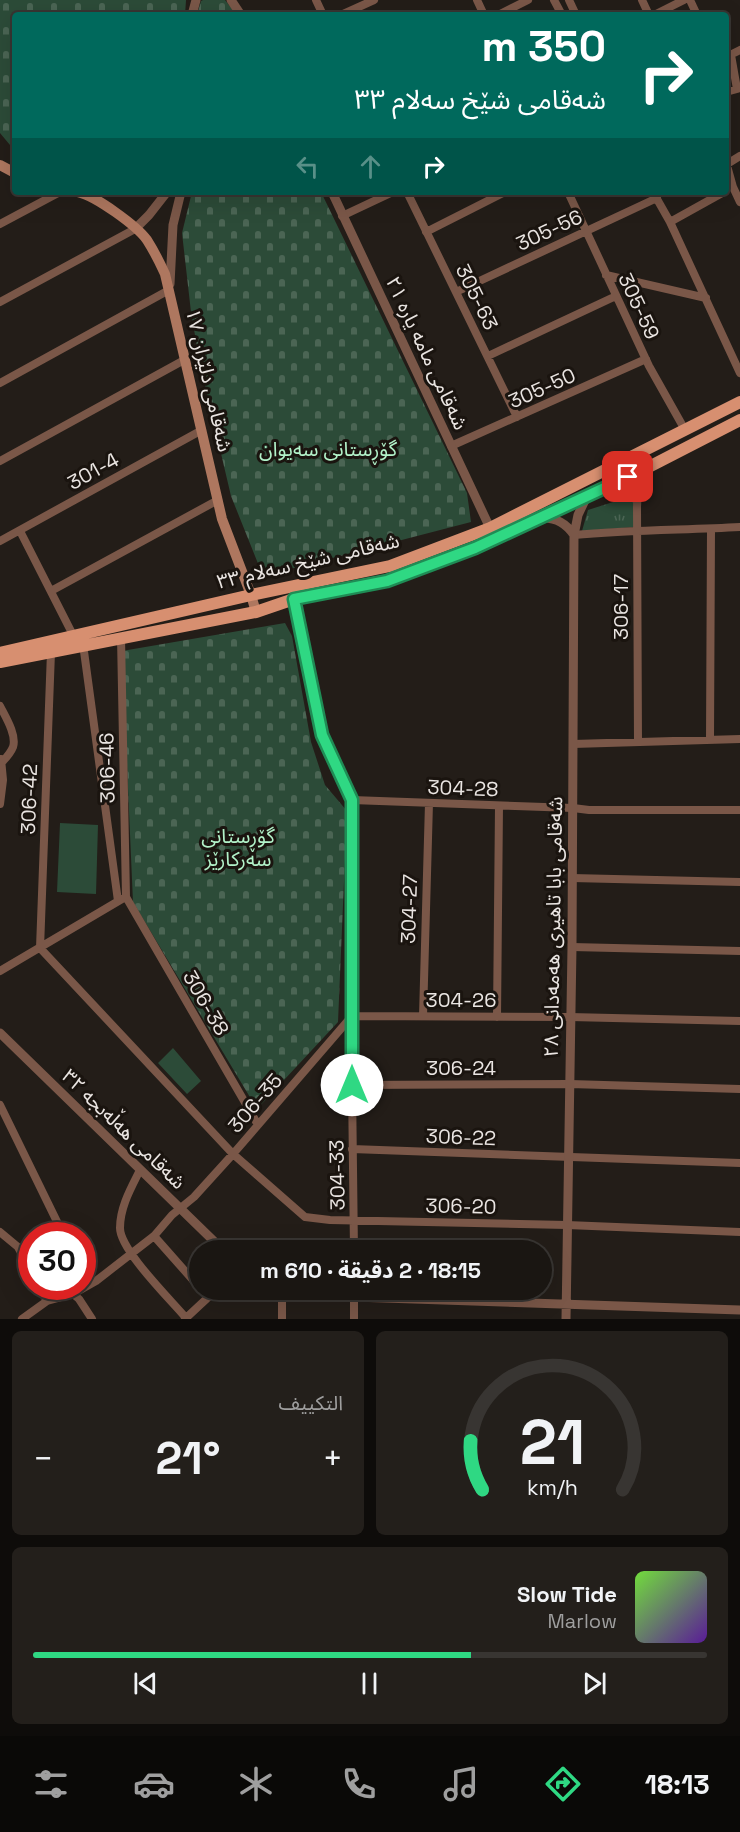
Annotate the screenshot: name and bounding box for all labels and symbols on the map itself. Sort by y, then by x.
street label: 305-56 [512,203,586,257]
street label: 305-63 [450,260,504,334]
street label: 305-59 [612,269,666,343]
street label: شەقامی مامە یارە ٢١ [380,272,474,434]
street label: شەقامی دلێران ١٧ [180,306,238,454]
street label: 305-50 [504,362,580,414]
park label: گۆڕستانی سەیوان [259,436,398,466]
street label: 301-4 [63,446,123,496]
pin [602,451,653,502]
street label: شەقامی شێخ سەلام ٣٣ [214,527,402,597]
street label: 306-17 [608,574,634,640]
street label: 306-46 [93,732,121,804]
street label: 306-42 [15,763,43,835]
street label: 304-28 [427,774,499,802]
street label: شەقامی بابا تاهیری هەمەدانی ٢٨ [538,796,568,1058]
park label: گۆڕستانی سەرکارێز [201,823,275,872]
street label: 304-27 [395,874,423,944]
street label: 306-38 [177,966,235,1040]
street label: 304-26 [426,987,496,1013]
position arrow [320,1053,384,1117]
street label: 306-24 [426,1055,496,1081]
street label: شەقامی هەڵەبجە ٣٢ [57,1062,193,1195]
street label: 306-35 [222,1068,288,1138]
street label: 306-22 [425,1123,497,1151]
street label: 304-33 [323,1139,351,1211]
street label: 306-20 [425,1192,497,1220]
speed limit sign: 30 [18,1222,96,1300]

